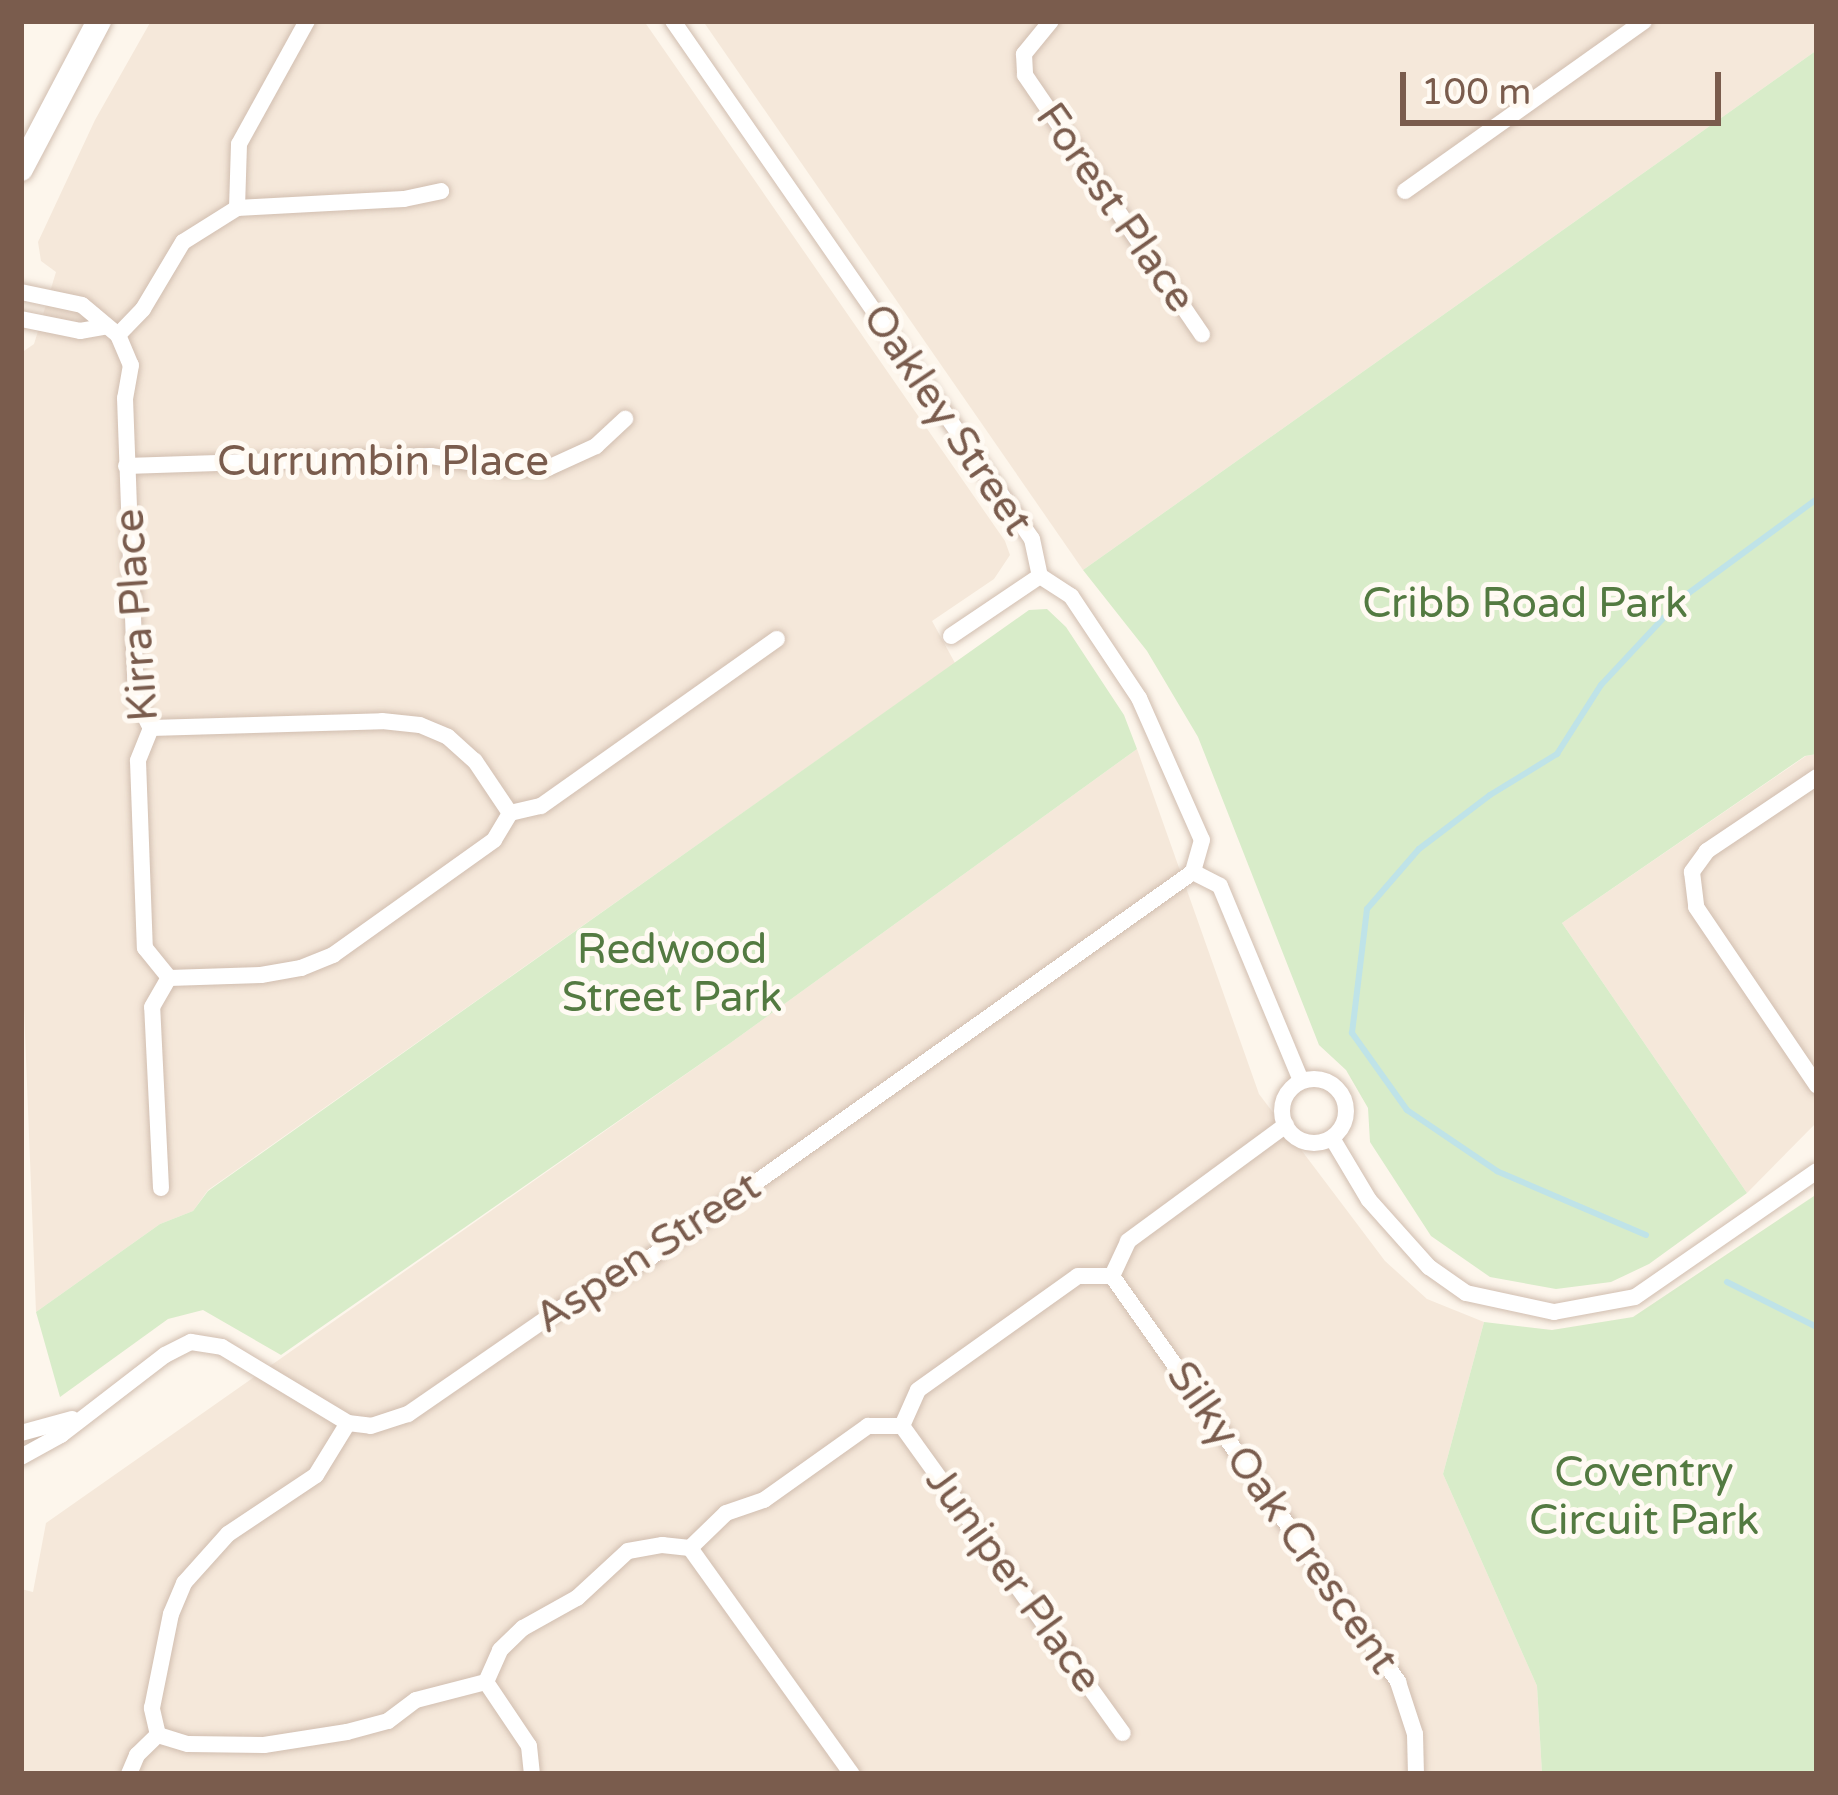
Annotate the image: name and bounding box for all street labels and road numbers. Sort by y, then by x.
street label: Forest Place [1024,94,1206,322]
street label: Oakley Street [851,295,1043,545]
street label: Currumbin Place [217,437,549,487]
street label: Kirra Place [104,507,170,723]
street label: Aspen Street [526,1162,770,1344]
street label: Silky Oak Crescent [1155,1352,1409,1684]
street label: Juniper Place [914,1457,1112,1703]

